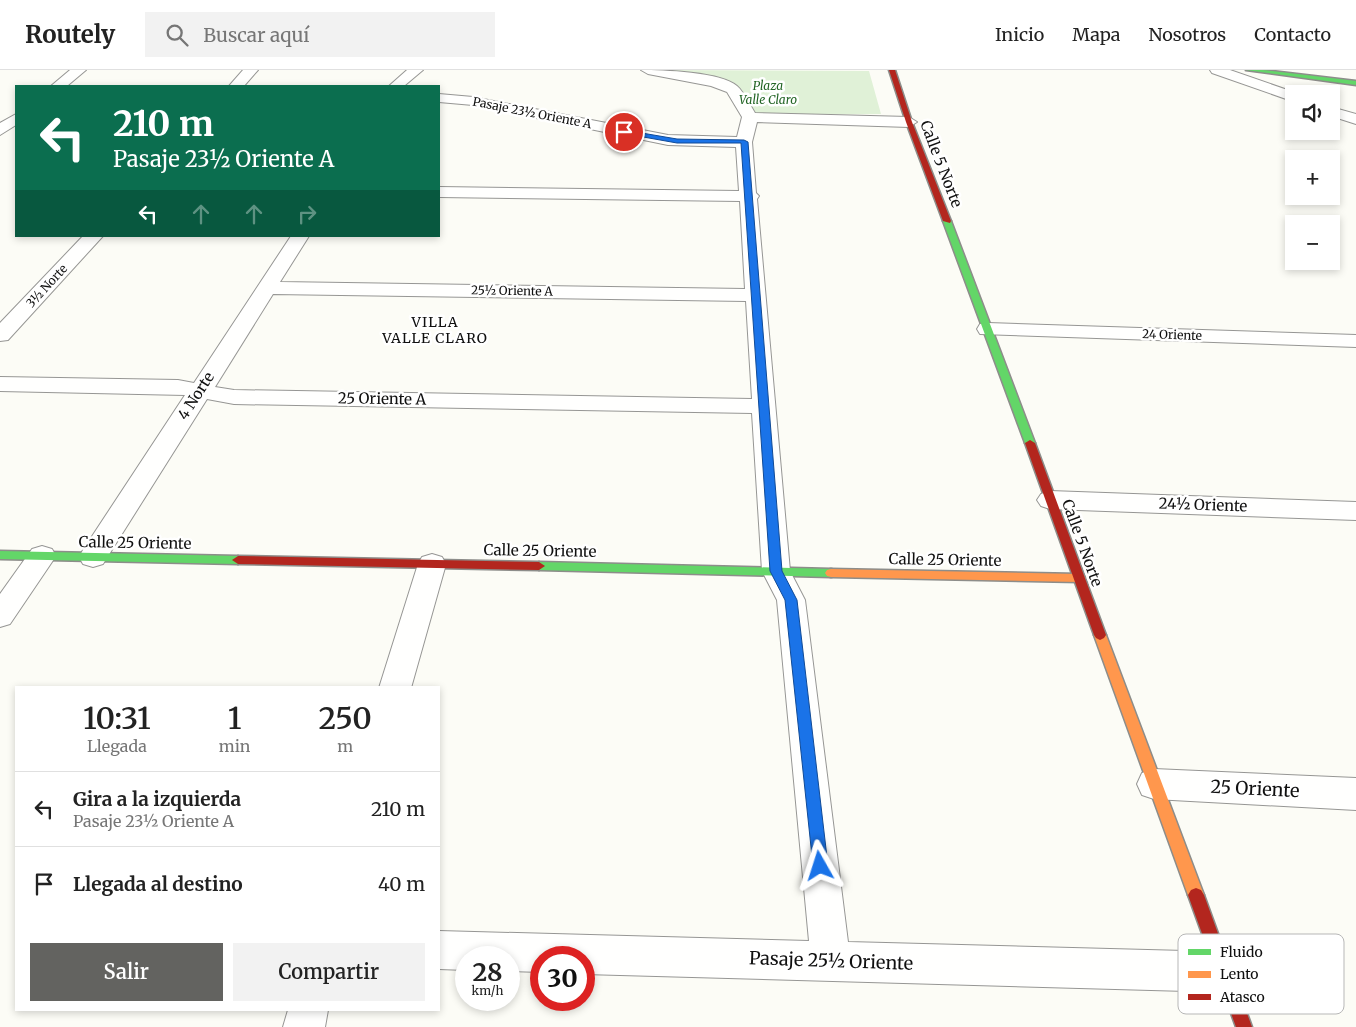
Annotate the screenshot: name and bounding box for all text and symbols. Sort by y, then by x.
search box [145,12,495,57]
text: Routely [25,19,115,50]
icon: search [163,21,191,49]
text: Buscar aquí [203,23,310,47]
text: Inicio [995,23,1044,46]
text: Mapa [1072,23,1121,46]
text: Nosotros [1149,23,1226,46]
text: Contacto [1254,23,1331,46]
park label: Plaza Valle Claro [739,78,797,107]
map controls [1285,85,1340,270]
button: sound [1285,85,1340,140]
street label: Pasaje 23½ Oriente A [471,94,593,131]
text: 210 m [113,102,214,146]
icon: left [30,105,95,170]
pin [603,111,645,153]
icon: arrive [610,118,638,146]
street label: Calle 5 Norte [916,118,967,210]
text: Pasaje 23½ Oriente A [113,145,334,173]
button: + [1285,150,1340,205]
icon: left [134,200,162,228]
icon: ahead [187,200,215,228]
icon: ahead [240,200,268,228]
icon: right [293,200,321,228]
button: − [1285,215,1340,270]
street label: 3½ Norte [23,261,70,310]
street label: 25½ Oriente A [471,282,554,299]
district label: VILLA VALLE CLARO [381,313,488,347]
street label: 24 Oriente [1142,326,1202,343]
street label: 4 Norte [173,368,218,423]
street label: 25 Oriente A [338,388,427,409]
street label: 24½ Oriente [1158,493,1248,516]
street label: Calle 5 Norte [1058,497,1107,589]
street label: Calle 25 Oriente [78,532,192,553]
street label: Calle 25 Oriente [483,540,597,561]
street label: Calle 25 Oriente [888,549,1002,570]
text: 10:31 [83,699,151,737]
text: 1 [228,699,241,737]
text: 250 [319,699,372,737]
text: Llegada [87,736,147,756]
text: min [219,736,250,756]
text: m [337,736,353,756]
street label: 25 Oriente [1210,775,1300,802]
text: Gira a la izquierda [73,787,241,811]
icon: left [30,795,58,823]
text: 210 m [371,797,425,821]
text: Pasaje 23½ Oriente A [73,811,234,831]
position arrow [793,839,845,891]
icon: arrive [30,870,58,898]
text: Llegada al destino [73,872,243,896]
text: 40 m [378,872,425,896]
legend [1178,934,1344,1014]
button: Salir [30,943,223,1001]
button: Compartir [233,943,425,1001]
text: Fluido [1220,943,1263,961]
speed limit sign: 30 [530,946,595,1011]
street label: Pasaje 25½ Oriente [748,946,914,975]
text: 28 [472,956,503,988]
text: Lento [1220,965,1259,983]
text: km/h [472,983,503,998]
text: Atasco [1219,988,1265,1006]

